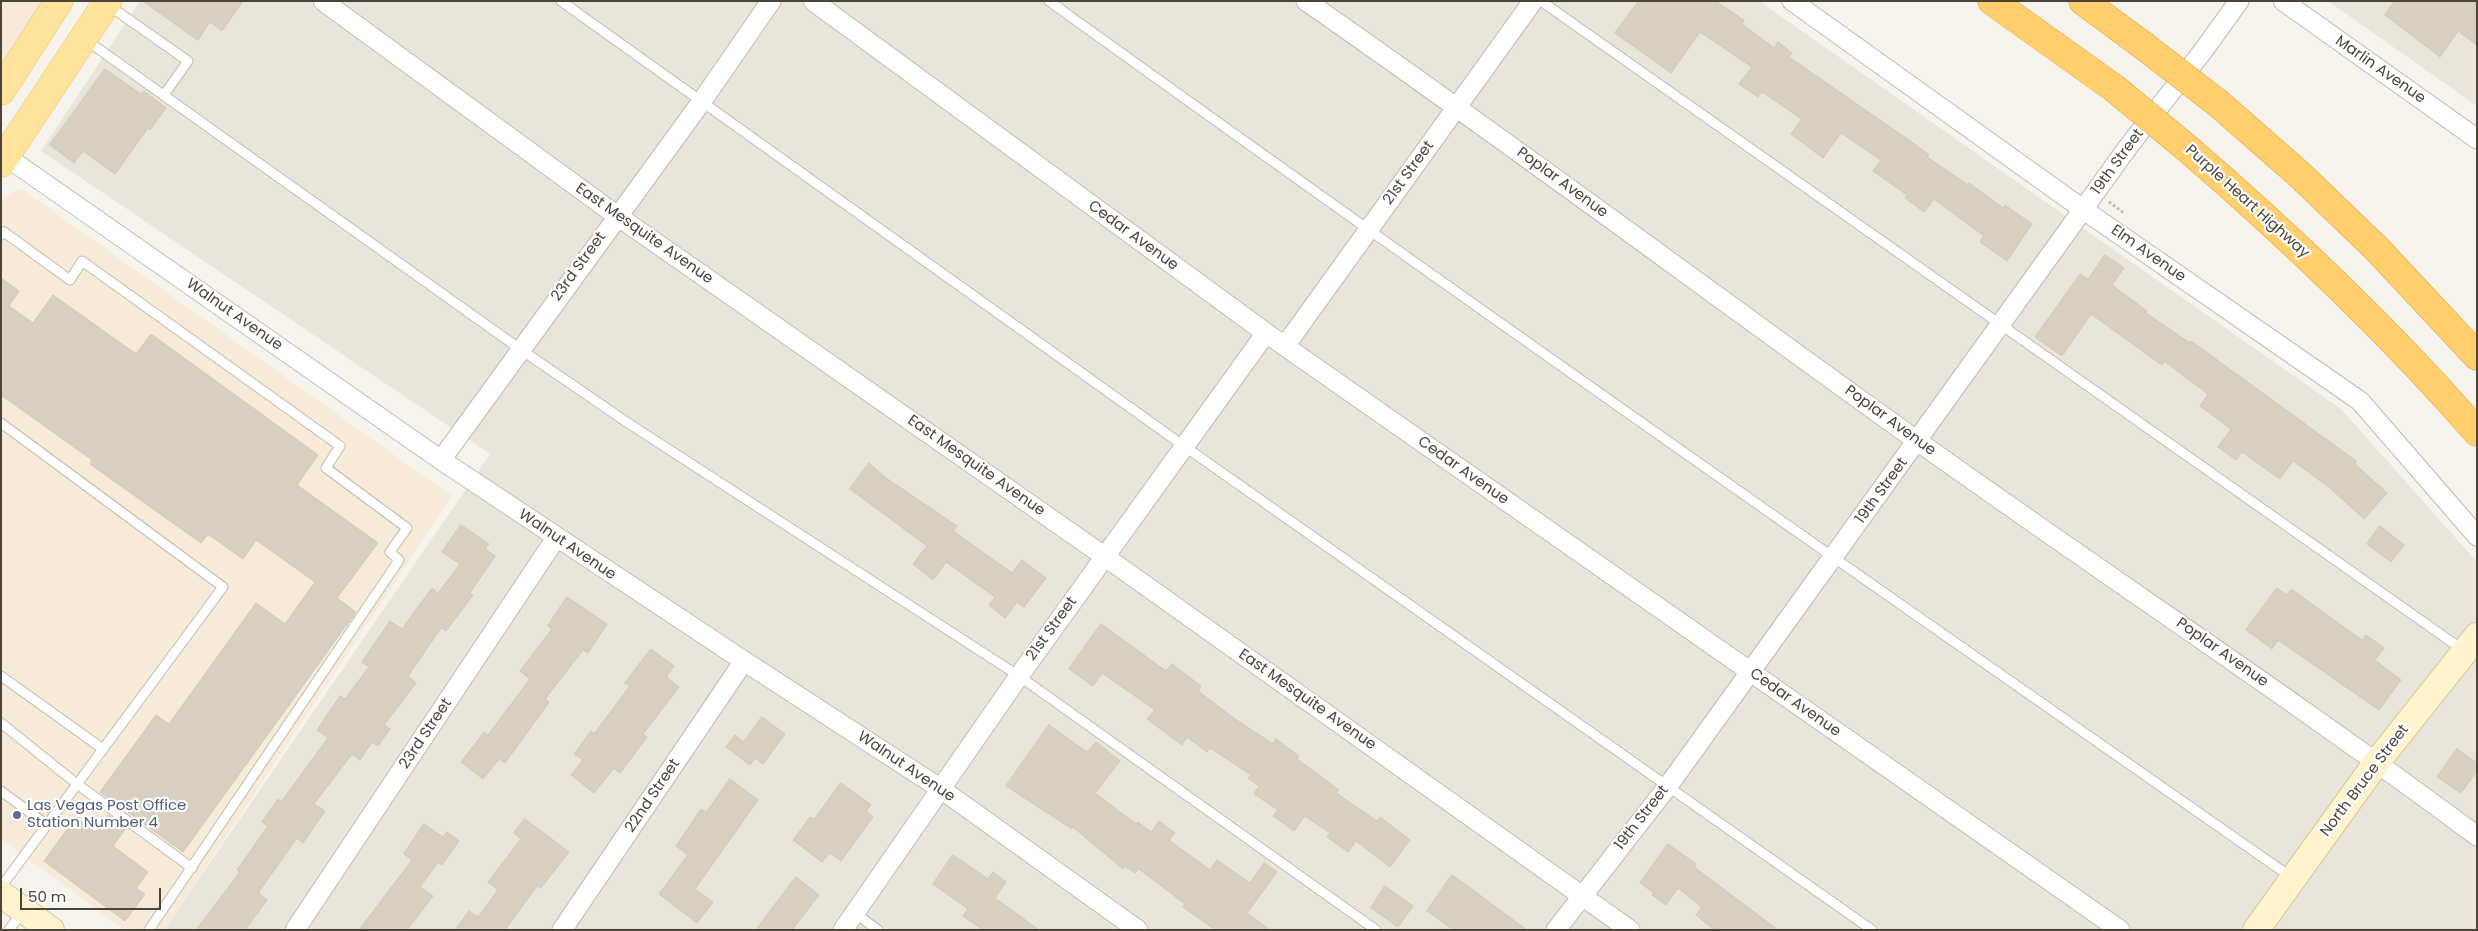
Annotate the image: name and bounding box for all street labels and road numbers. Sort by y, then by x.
street label: Marlin Avenue [2331,32,2429,108]
street label: 19th Street [2088,125,2148,199]
street label: 21st Street [1380,138,1438,208]
street label: Purple Heart Highway [2181,142,2313,262]
street label: Poplar Avenue [1513,144,1611,222]
street label: East Mesquite Avenue [572,180,716,288]
street label: Cedar Avenue [1084,197,1182,275]
street label: Elm Avenue [2107,222,2189,286]
street label: 23rd Street [548,229,610,305]
street label: Walnut Avenue [182,275,286,355]
street label: Poplar Avenue [1841,382,1939,460]
street label: East Mesquite Avenue [904,412,1048,520]
street label: Cedar Avenue [1414,433,1512,509]
street label: 19th Street [1852,454,1912,528]
street label: Walnut Avenue [515,506,619,584]
street label: 21st Street [1023,594,1081,664]
street label: Poplar Avenue [2173,615,2271,691]
street label: East Mesquite Avenue [1235,646,1379,754]
street label: Cedar Avenue [1746,665,1844,741]
street label: 23rd Street [396,695,456,773]
street label: North Bruce Street [2317,721,2413,841]
street label: Walnut Avenue [854,728,958,806]
street label: 22nd Street [622,756,684,836]
street label: 19th Street [1611,782,1673,854]

